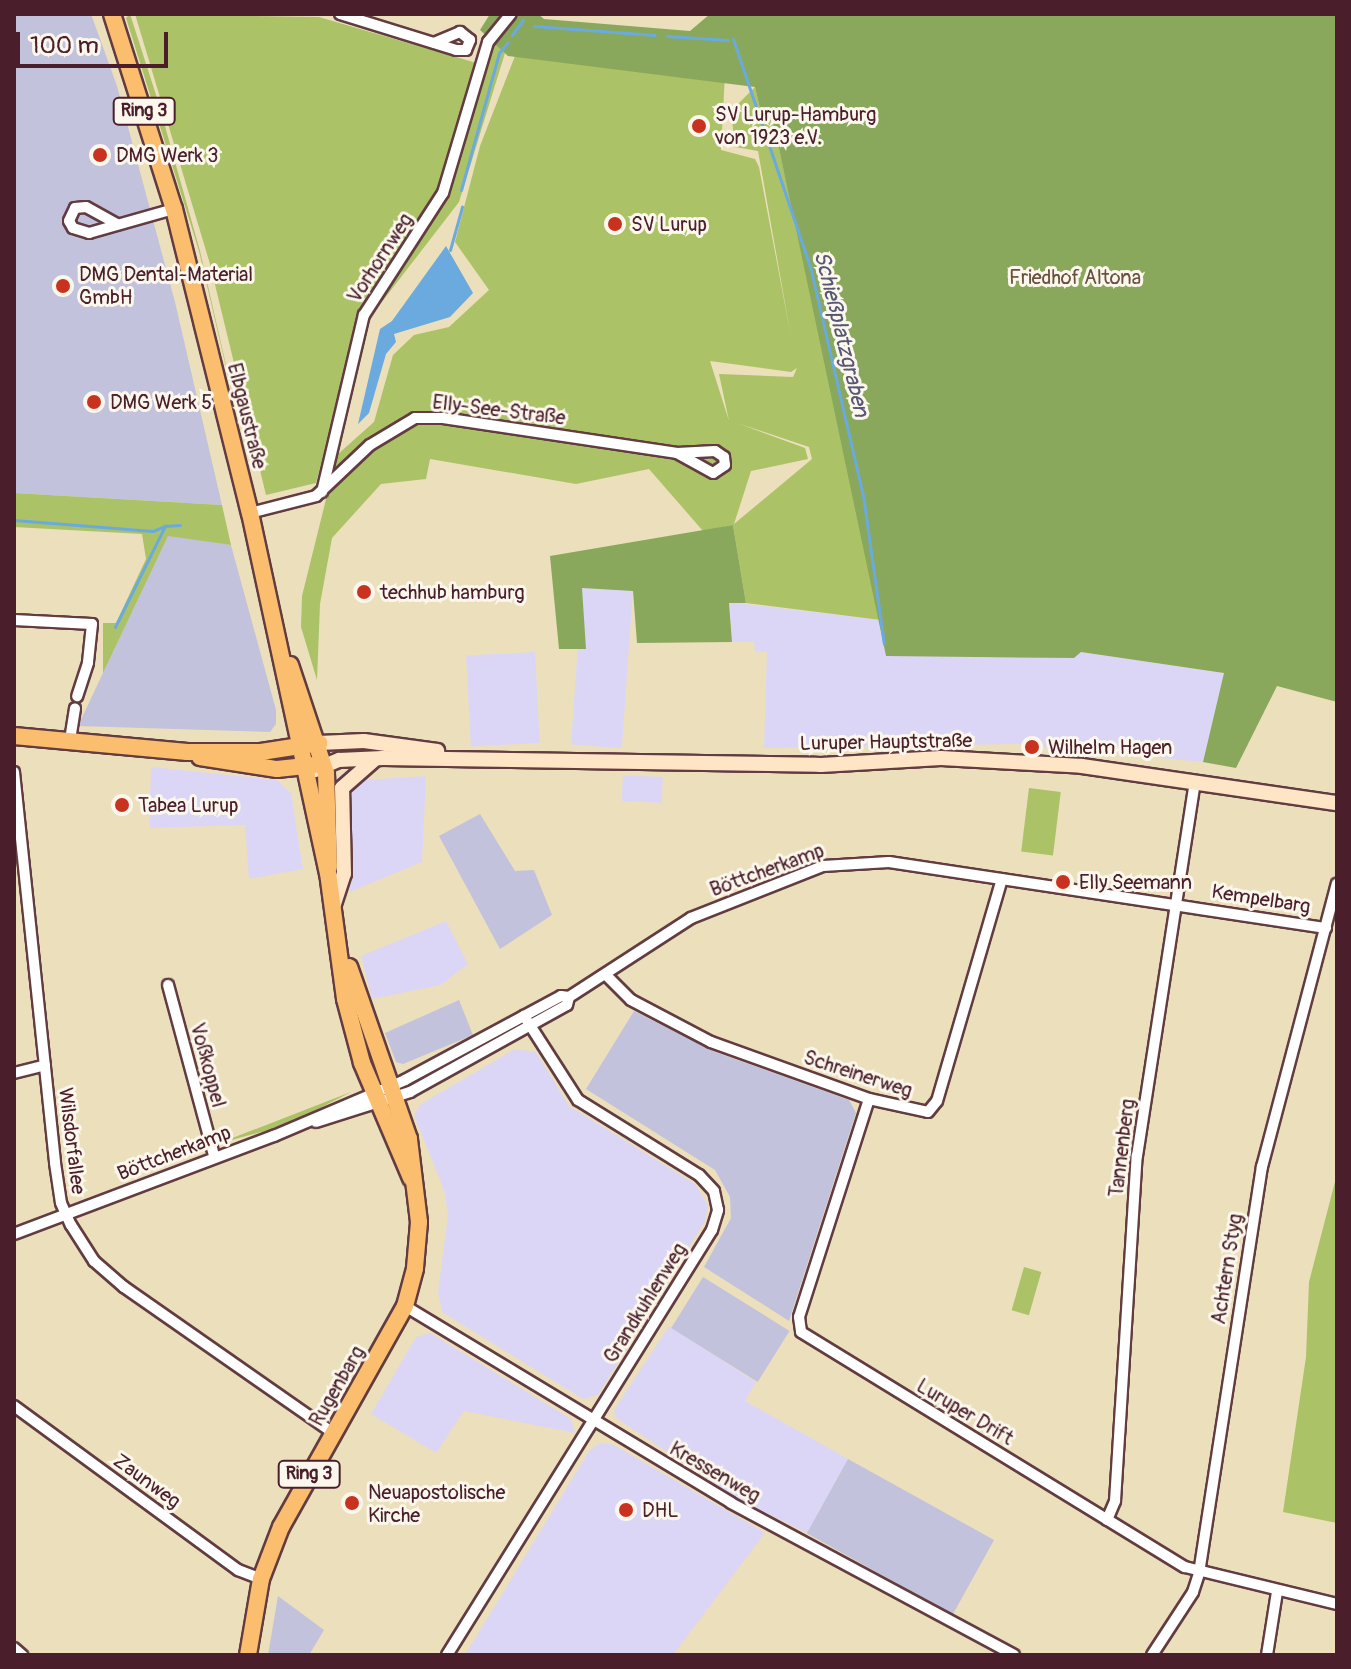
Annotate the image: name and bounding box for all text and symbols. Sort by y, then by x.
scale bar [20,16,172,66]
text: 100 m [30,31,99,60]
road number: Ring 3 [112,97,176,125]
place label: SV Lurup-Hamburg von 1923 e.V. [715,102,876,149]
marker: SV Lurup-Hamburg von 1923 e.V. [690,117,708,135]
place label: DMG Werk 3 [116,143,218,167]
marker: DMG Werk 3 [91,146,109,164]
street label: Vorhornweg [342,209,418,307]
place label: SV Lurup [631,212,707,236]
marker: SV Lurup [606,215,624,233]
water label: Schießplatzgraben [808,249,874,419]
place label: DMG Dental-Material GmbH [79,262,253,309]
park label: Friedhof Altona [1009,265,1141,289]
marker: DMG Dental-Material GmbH [54,277,72,295]
street label: Elbgaustraße [222,361,272,471]
place label: DMG Werk 5 [110,390,212,414]
street label: Elly-See-Straße [431,390,567,430]
marker: DMG Werk 5 [85,393,103,411]
place label: techhub hamburg [380,580,525,604]
marker: techhub hamburg [355,583,373,601]
street label: Luruper Hauptstraße [799,728,973,756]
place label: Wilhelm Hagen [1048,735,1172,759]
marker: Wilhelm Hagen [1023,738,1041,756]
place label: Tabea Lurup [138,793,238,817]
marker: Tabea Lurup [113,796,131,814]
street label: Böttcherkamp [707,838,827,902]
place label: Elly Seemann [1079,870,1192,894]
marker: Elly Seemann [1054,873,1072,891]
street label: Kempelbarg [1210,879,1312,919]
street label: Voßkoppel [185,1020,231,1110]
street label: Schreinerweg [801,1045,915,1103]
street label: Wilsdorfallee [54,1086,90,1196]
street label: Tannenberg [1104,1097,1140,1199]
street label: Böttcherkamp [114,1120,234,1186]
street label: Achtern Styg [1206,1212,1248,1326]
street label: Grandkuhlenweg [599,1239,691,1367]
street label: Rugenbarg [304,1342,370,1430]
street label: Luruper Drift [912,1374,1018,1450]
street label: Kressenweg [665,1436,765,1508]
street label: Zaunweg [109,1449,185,1513]
road number: Ring 3 [277,1460,341,1488]
place label: Neuapostolische Kirche [368,1480,505,1527]
marker: Neuapostolische Kirche [343,1494,361,1512]
place label: DHL [642,1498,678,1522]
marker: DHL [617,1501,635,1519]

